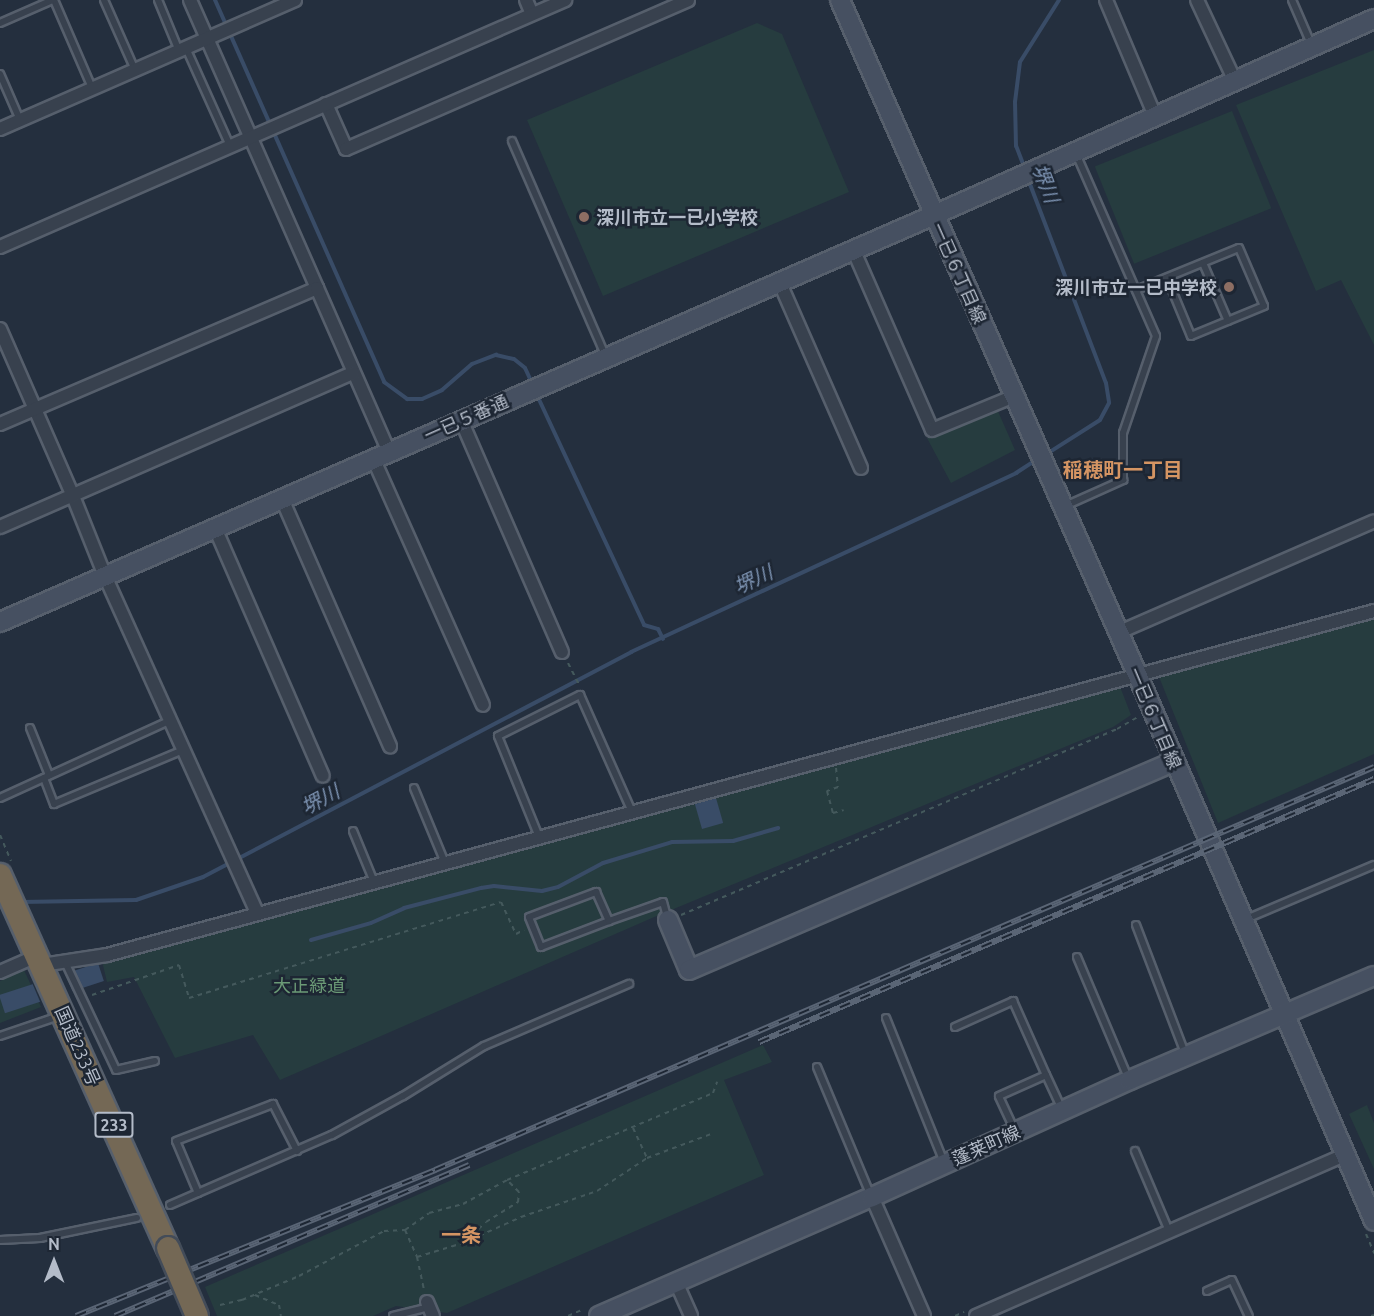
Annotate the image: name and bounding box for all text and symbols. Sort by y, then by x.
water label: 堺川 [1028,160,1064,206]
place label: 深川市立一已小学校 [596,206,758,228]
marker: 深川市立一已小学校 [577,210,591,224]
street label: 一已６丁目線 [927,219,991,327]
place label: 深川市立一已中学校 [1055,276,1217,298]
marker: 深川市立一已中学校 [1222,280,1236,294]
street label: 一已５番通 [420,390,512,446]
district label: 稲穂町一丁目 [1063,457,1183,481]
water label: 堺川 [730,560,776,598]
street label: 一已６丁目線 [1124,664,1186,772]
water label: 堺川 [297,779,343,819]
park label: 大正緑道 [273,974,345,996]
street label: 国道233号 [51,1003,105,1089]
road number: 233 [93,1112,135,1138]
street label: 蓬莱町線 [949,1120,1023,1170]
district label: 一条 [441,1222,481,1246]
north arrow [24,1232,84,1292]
text: N [48,1235,60,1253]

